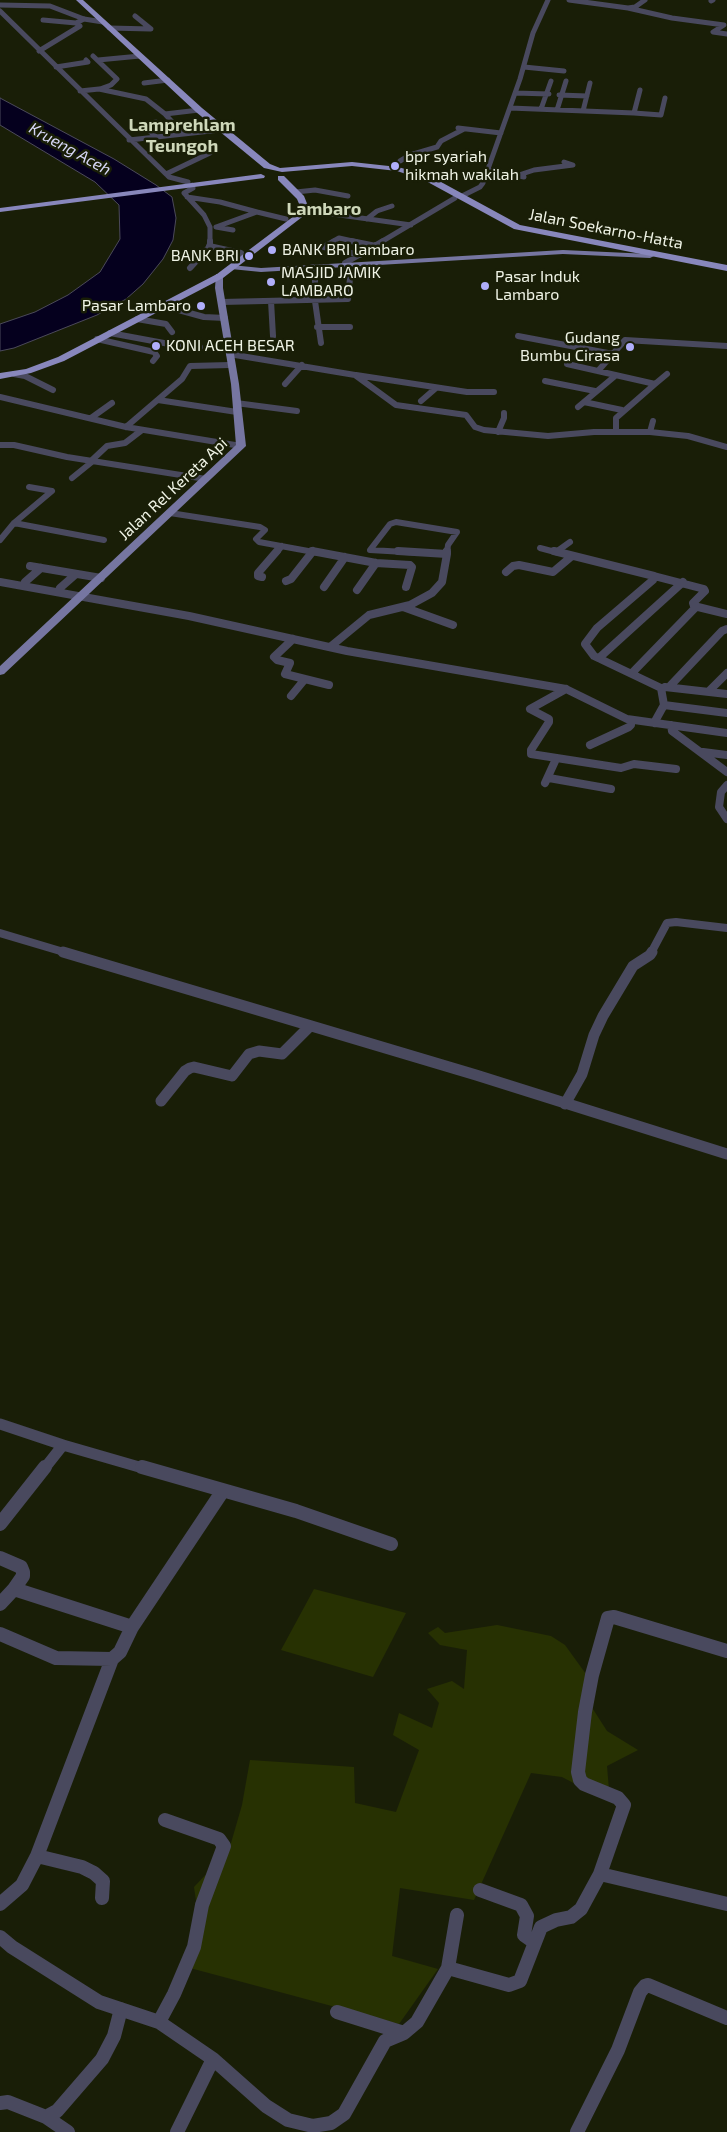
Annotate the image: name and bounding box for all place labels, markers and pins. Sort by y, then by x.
place label: bpr syariah hikmah wakilah [405,147,519,185]
marker: bpr syariah hikmah wakilah [389,160,401,172]
place label: BANK BRI lambaro [282,240,414,260]
marker: BANK BRI lambaro [266,244,278,256]
place label: BANK BRI [171,246,239,266]
marker: BANK BRI [243,250,255,262]
place label: MASJID JAMIK LAMBARO [281,263,381,301]
place label: Pasar Induk Lambaro [495,267,580,305]
marker: MASJID JAMIK LAMBARO [265,276,277,288]
marker: Pasar Induk Lambaro [479,280,491,292]
place label: Pasar Lambaro [82,296,191,316]
marker: Pasar Lambaro [195,300,207,312]
place label: Gudang Bumbu Cirasa [520,328,620,366]
place label: KONI ACEH BESAR [166,336,295,356]
marker: KONI ACEH BESAR [150,340,162,352]
marker: Gudang Bumbu Cirasa [624,341,636,353]

